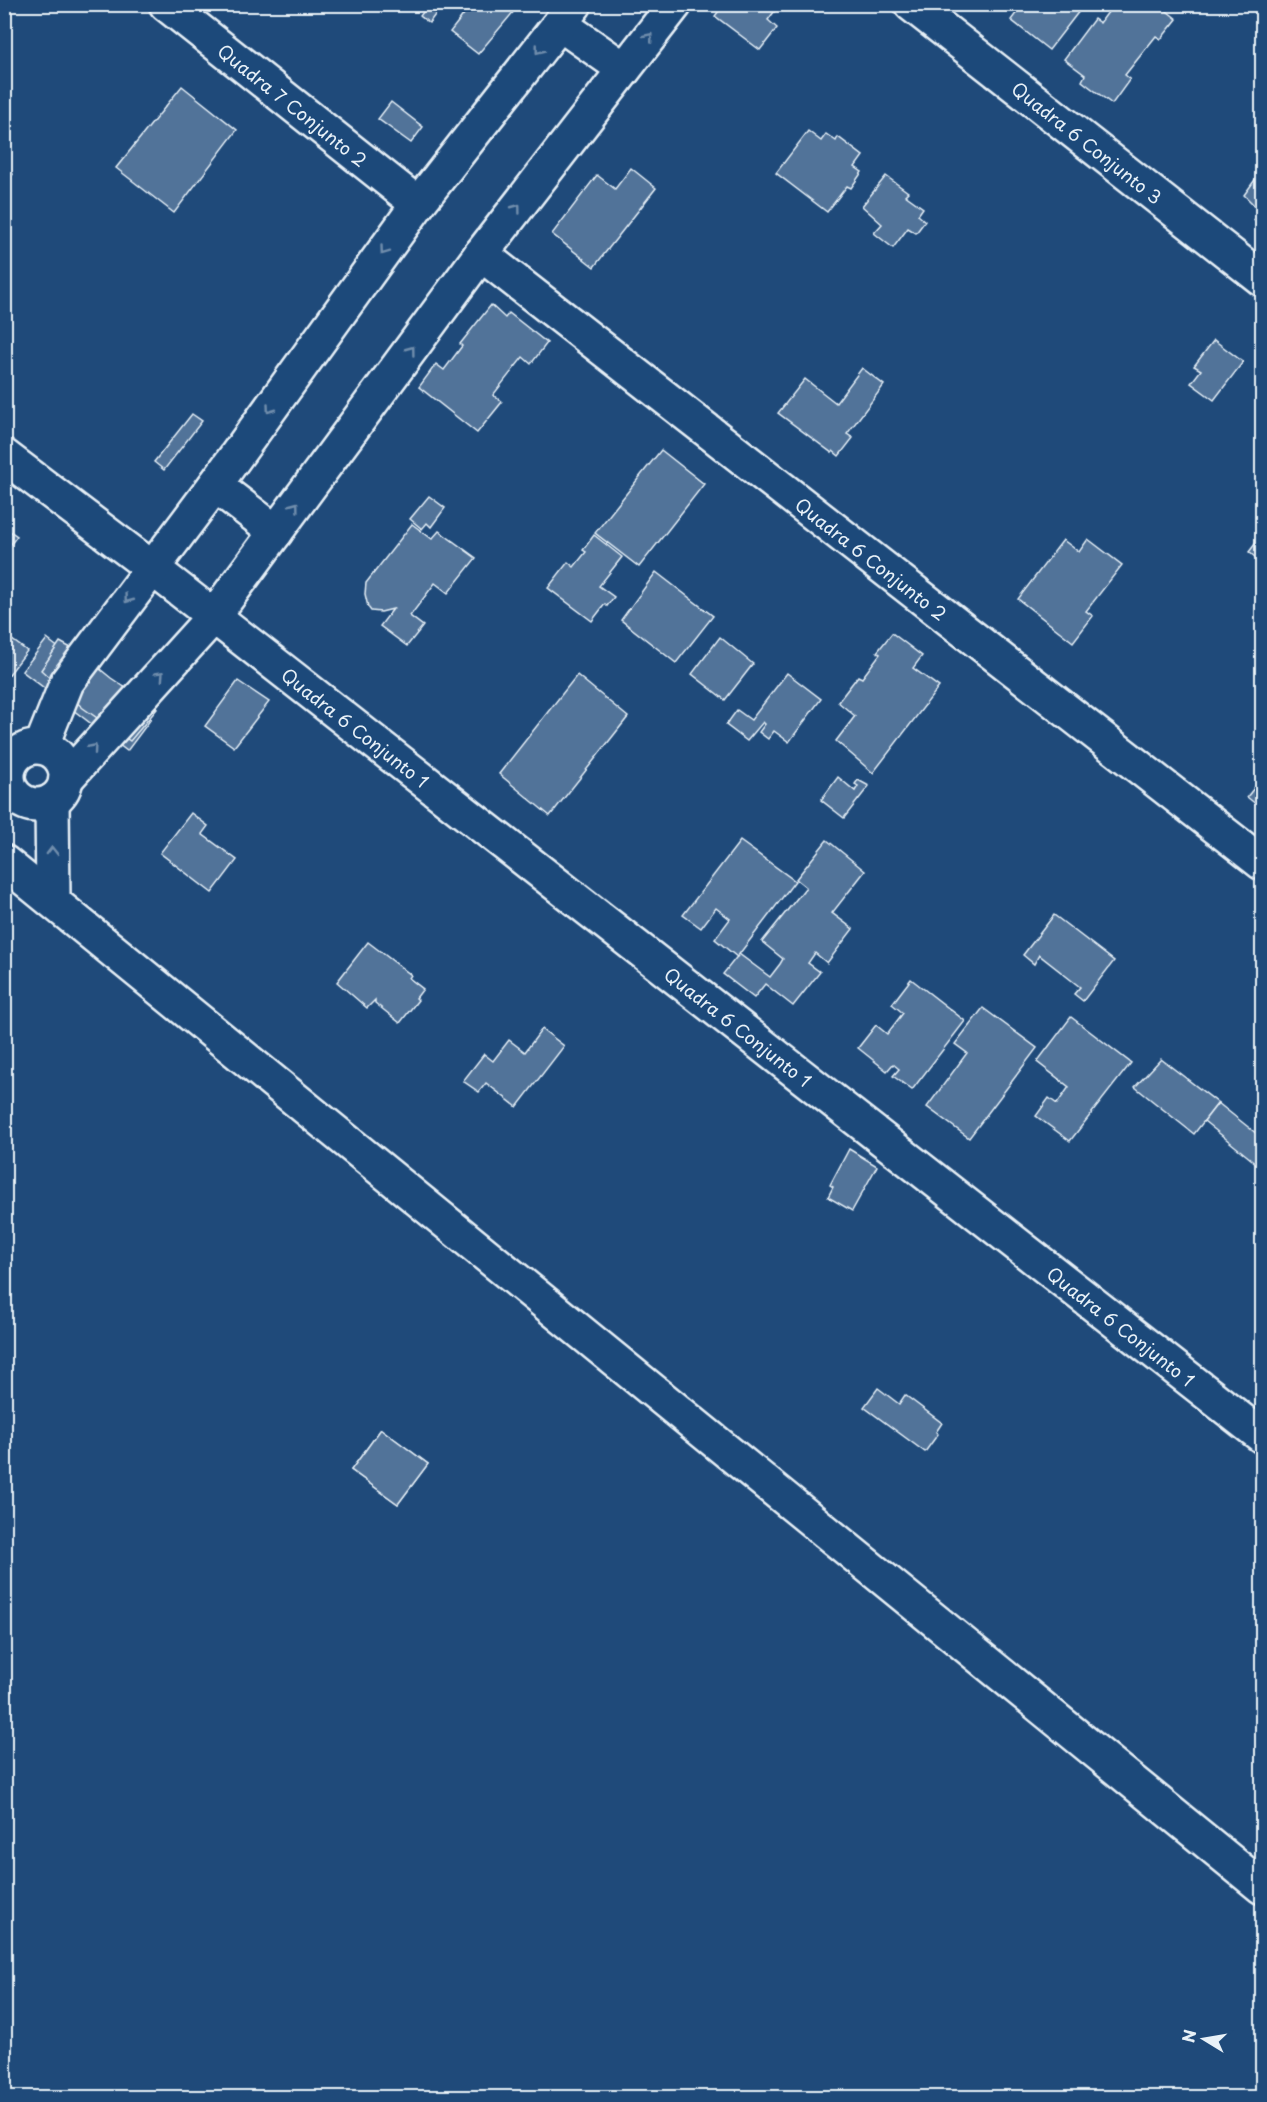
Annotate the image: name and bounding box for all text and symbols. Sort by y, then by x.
one-way arrow [642,33,653,44]
street label: Quadra 7 Conjunto 2 [212,37,373,173]
one-way arrow [535,44,546,55]
street label: Quadra 6 Conjunto 3 [1006,75,1168,210]
one-way arrow [510,204,521,215]
one-way arrow [380,245,391,256]
one-way arrow [403,345,414,356]
one-way arrow [266,403,277,414]
street label: Quadra 6 Conjunto 2 [790,491,953,626]
one-way arrow [287,502,298,513]
one-way arrow [125,593,136,604]
street label: Quadra 6 Conjunto 1 [276,661,435,794]
one-way arrow [152,671,163,682]
one-way arrow [86,744,97,755]
one-way arrow [46,846,58,855]
street label: Quadra 6 Conjunto 1 [659,960,818,1093]
street label: Quadra 6 Conjunto 1 [1042,1260,1201,1392]
north arrow [1174,2009,1234,2069]
text: N [1175,2027,1201,2044]

